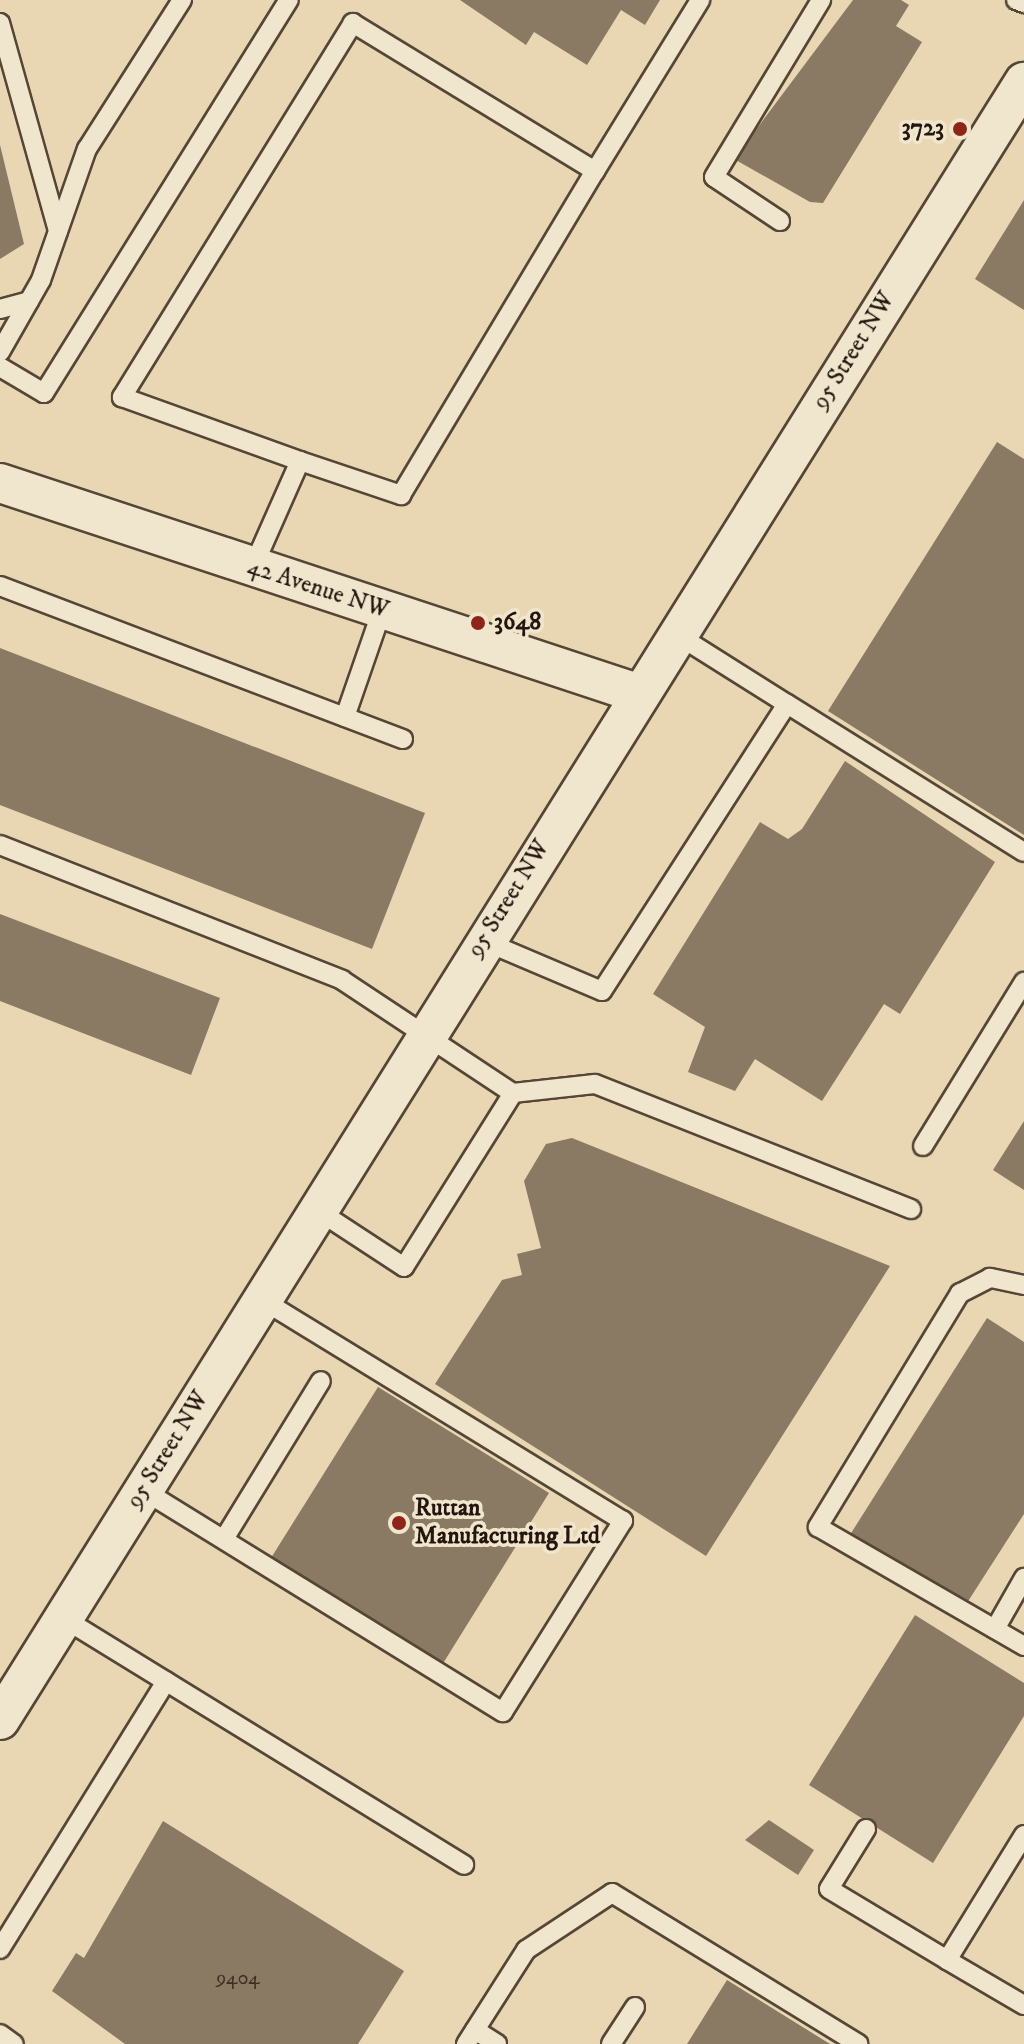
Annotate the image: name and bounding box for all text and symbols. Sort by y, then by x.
place label: 3723 [902,115,944,143]
marker: 3723 [951,120,969,138]
street label: 95 Street NW [807,287,901,415]
street label: 42 Avenue NW [244,553,392,625]
place label: 3648 [494,609,541,637]
marker: 3648 [469,614,487,632]
street label: 95 Street NW [462,835,556,963]
street label: 95 Street NW [121,1386,215,1514]
place label: Ruttan Manufacturing Ltd [415,1495,600,1551]
marker: Ruttan Manufacturing Ltd [390,1514,408,1532]
house number: 9404 [216,1966,260,1990]

